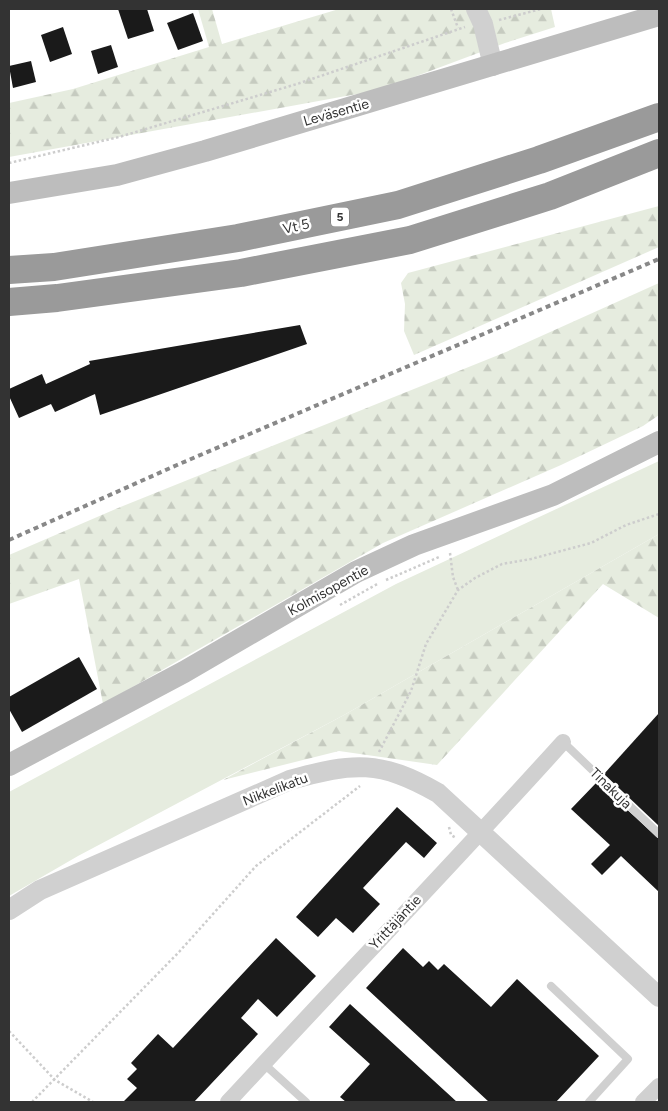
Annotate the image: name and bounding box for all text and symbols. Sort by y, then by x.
street label: Leväsentie [301,95,371,130]
road number: 5 [331,208,349,226]
street label: Vt 5 [281,215,311,238]
street label: Kolmisopentie [285,561,372,620]
street label: Tinakuja [586,764,635,812]
street label: Nikkelikatu [240,769,310,810]
street label: Yrittäjäntie [366,891,425,953]

